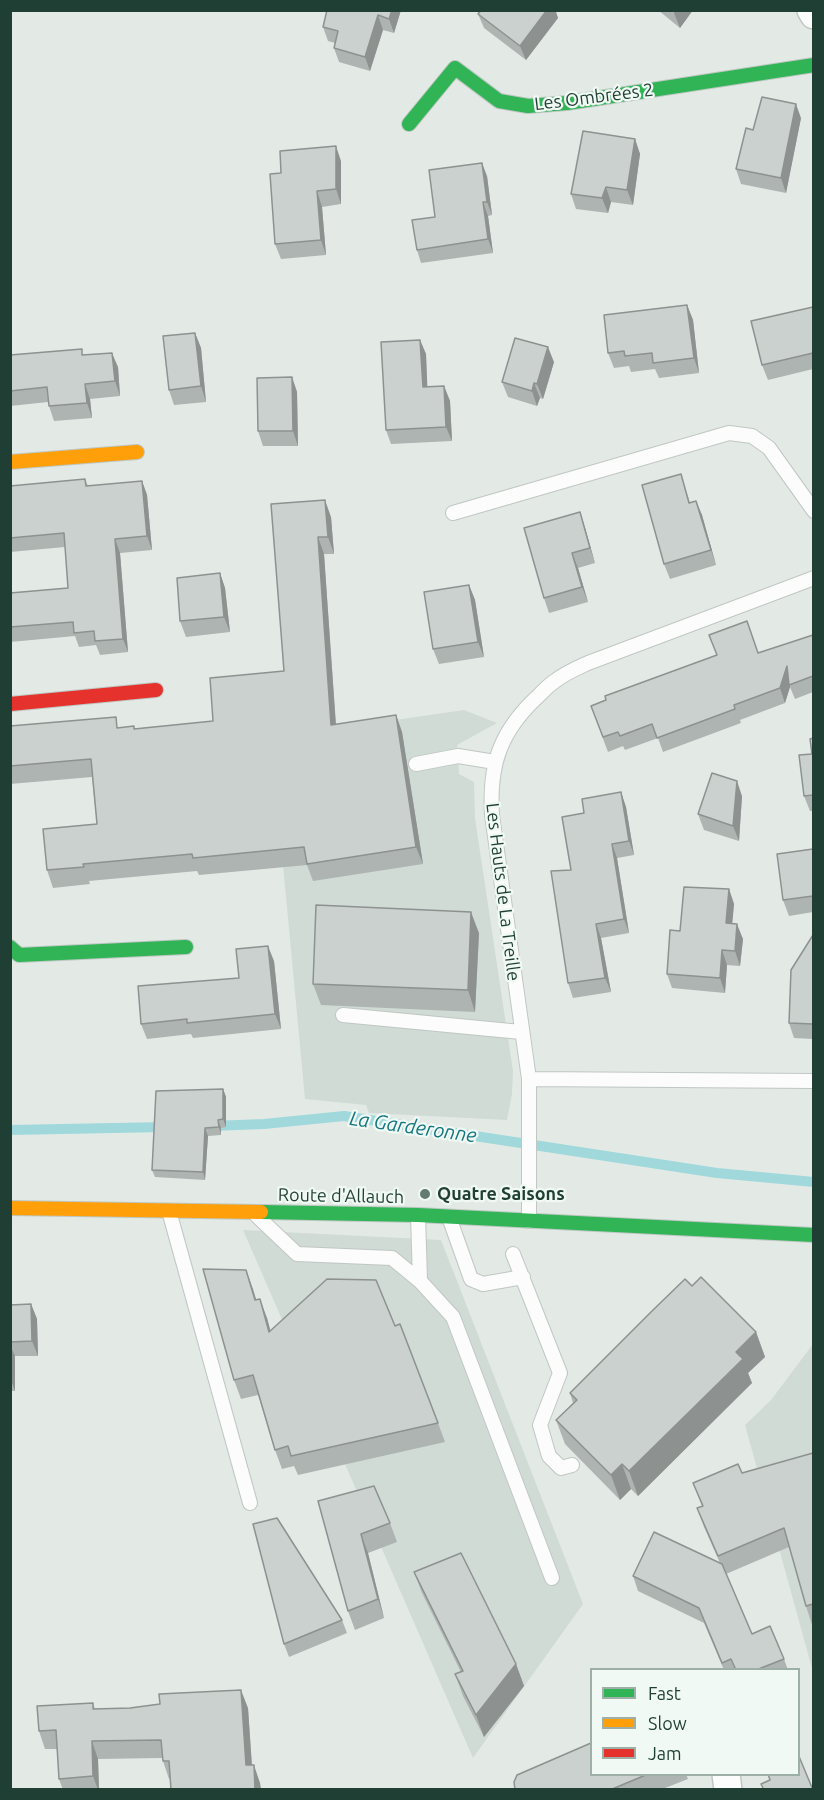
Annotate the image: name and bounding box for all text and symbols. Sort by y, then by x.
street label: Les Ombrées 2 [533,79,655,115]
street label: Les Hauts de La Treille [481,802,525,982]
water label: La Garderonne [348,1106,478,1148]
place label: Quatre Saisons [437,1183,565,1205]
street label: Route d'Allauch [278,1184,404,1208]
marker: Quatre Saisons [418,1187,432,1201]
legend [590,1668,800,1776]
text: Fast [648,1683,681,1703]
text: Slow [648,1713,687,1733]
text: Jam [648,1743,682,1763]

